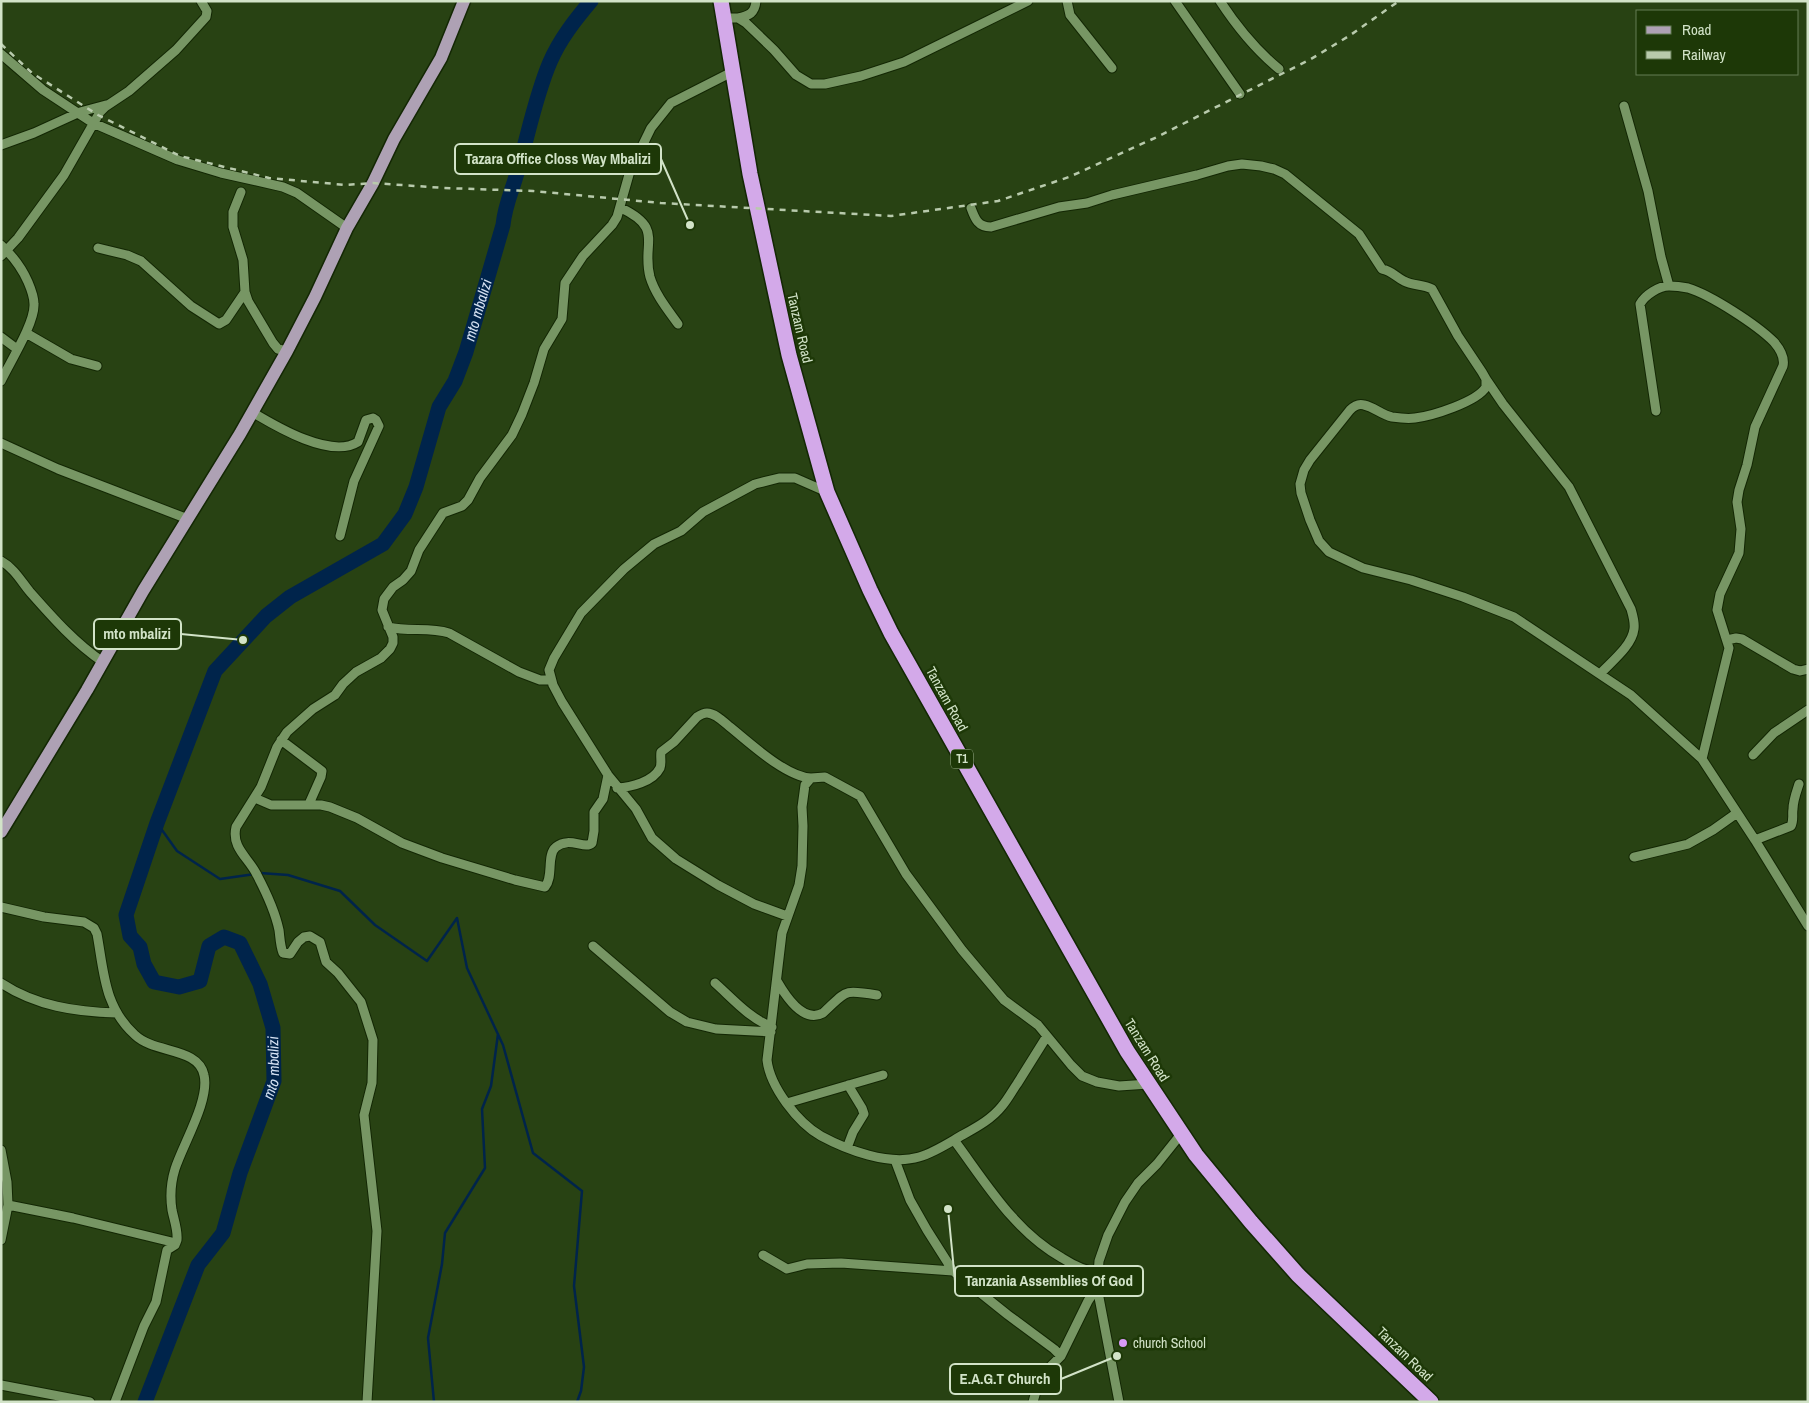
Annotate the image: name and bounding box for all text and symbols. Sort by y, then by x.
legend [1636,10,1799,75]
text: Road [1682,19,1711,40]
text: Railway [1682,44,1727,65]
callout: Tazara Office Closs Way Mbalizi [455,144,661,174]
text: Tazara Office Closs Way Mbalizi [465,148,651,169]
water label: mto mbalizi [459,276,497,343]
street label: Tanzam Road [783,291,817,365]
callout: mto mbalizi [94,619,181,649]
text: mto mbalizi [103,623,171,644]
street label: Tanzam Road [922,664,972,734]
road number: T1 [951,750,973,769]
street label: Tanzam Road [1121,1015,1173,1085]
water label: mto mbalizi [257,1035,284,1102]
callout: Tanzania Assemblies Of God [955,1266,1143,1296]
text: Tanzania Assemblies Of God [965,1270,1133,1291]
street label: Tanzam Road [1373,1323,1437,1385]
place label: church School [1133,1334,1206,1352]
marker: church School [1117,1337,1129,1349]
callout: E.A.G.T Church [950,1364,1061,1394]
text: E.A.G.T Church [960,1368,1050,1389]

